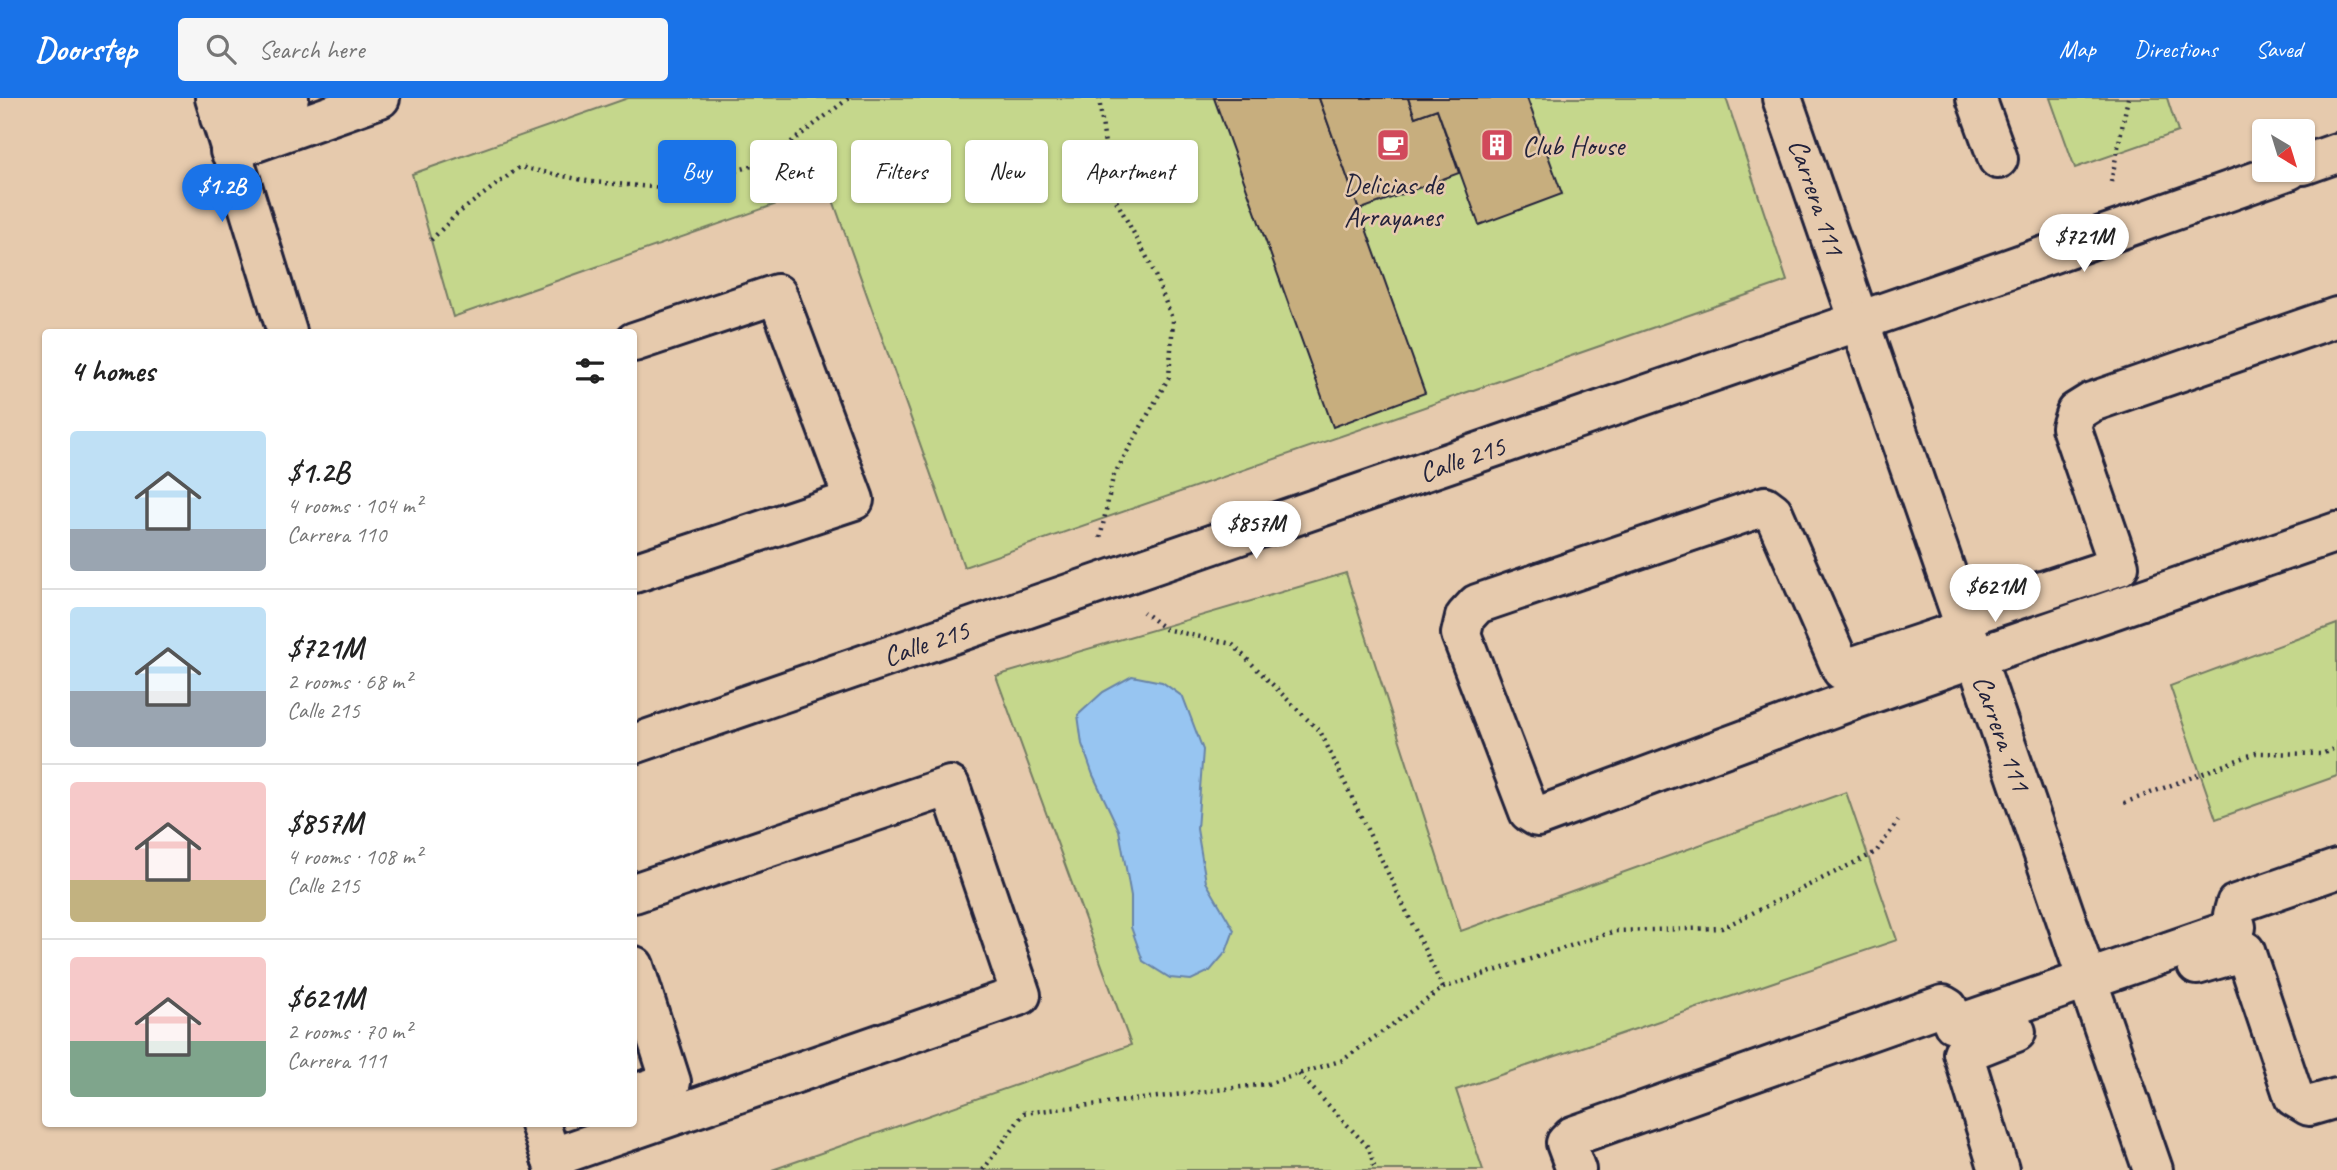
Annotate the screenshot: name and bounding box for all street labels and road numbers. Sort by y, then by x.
street label: Carrera 111 [1781,134,1854,261]
street label: Calle 215 [1414,428,1511,490]
street label: Calle 215 [878,612,975,674]
street label: Carrera 111 [1965,670,2040,797]

